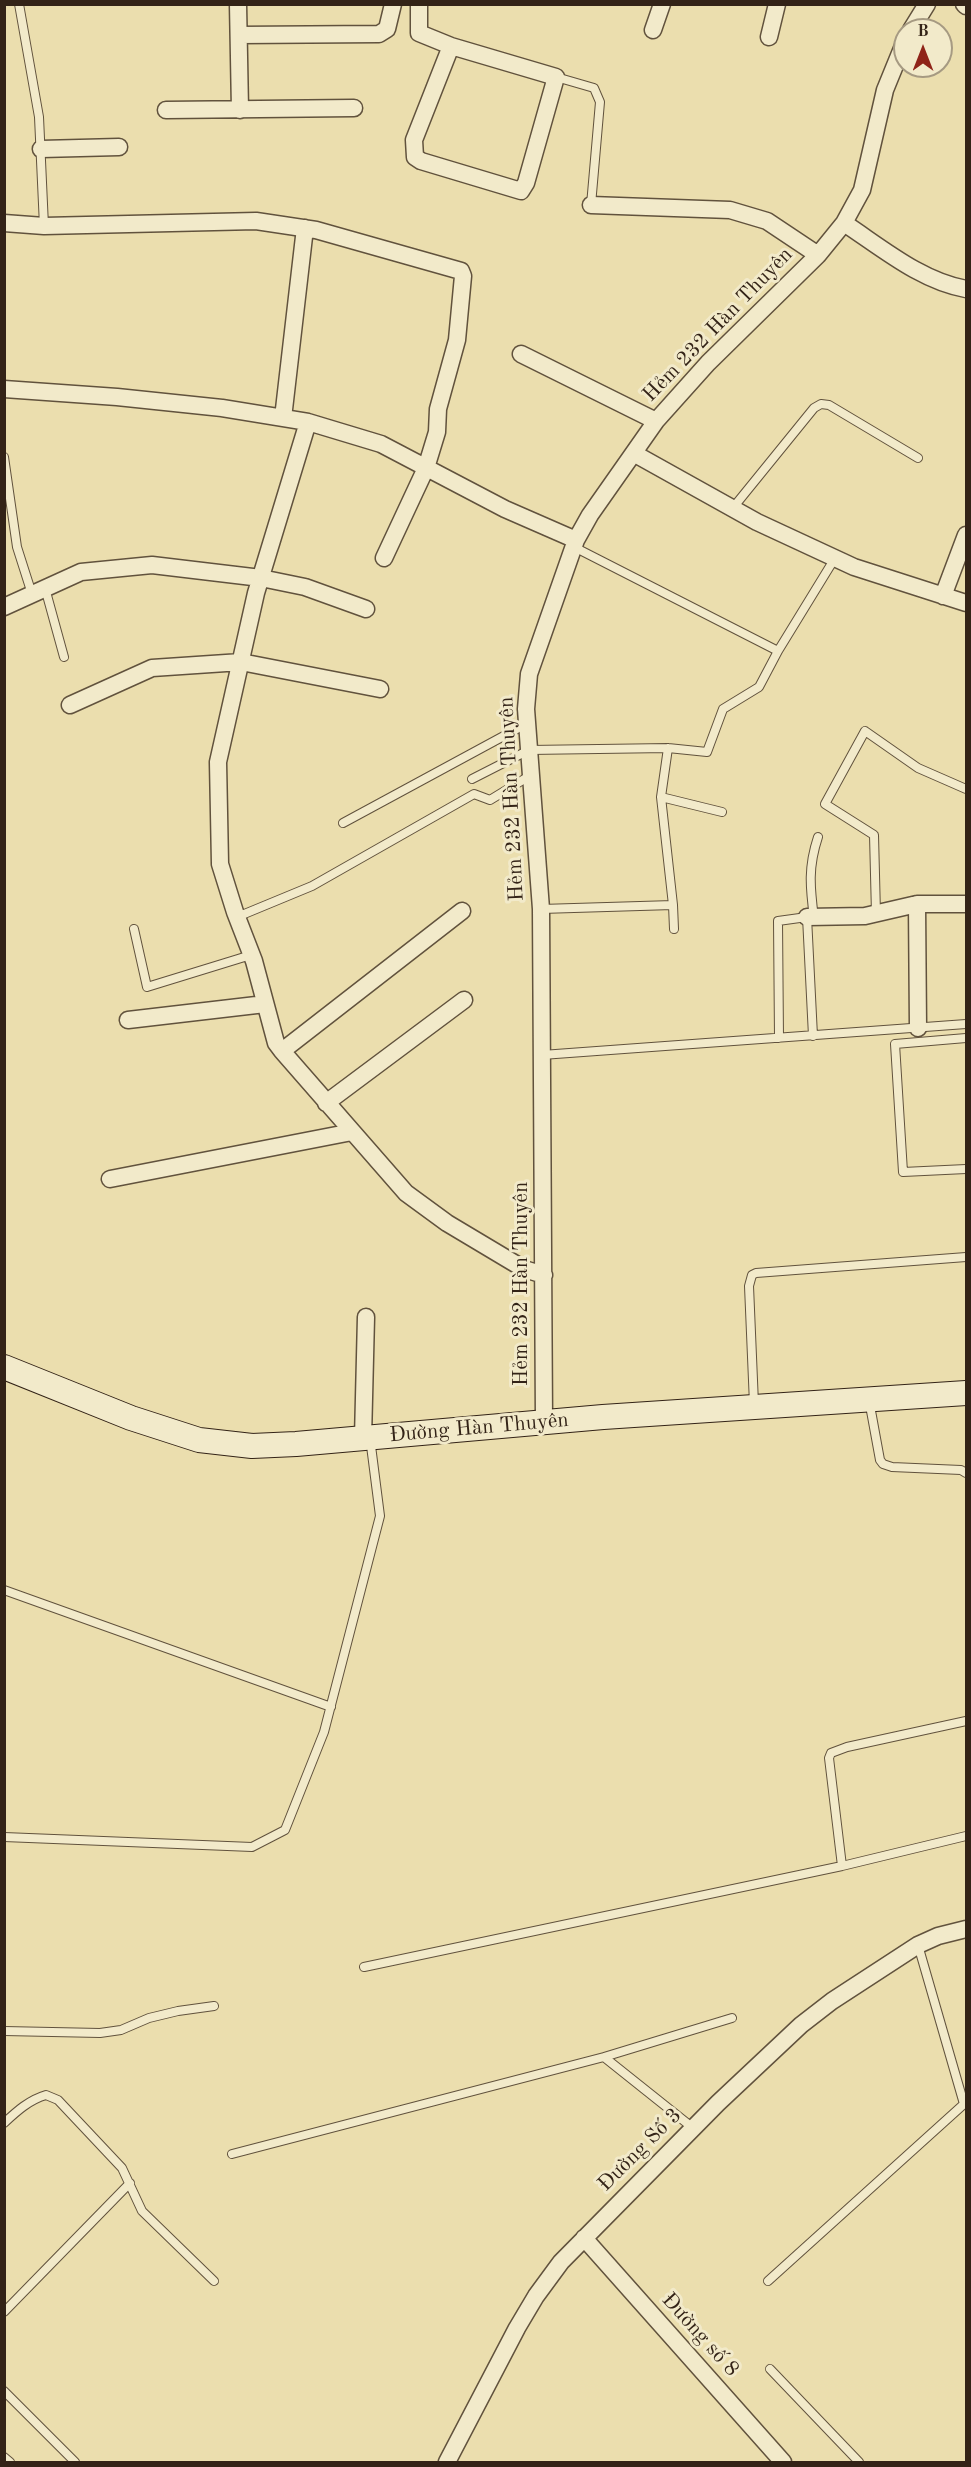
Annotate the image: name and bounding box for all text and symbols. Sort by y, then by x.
north arrow [893,18,953,78]
text: B [917,24,929,40]
street label: Hẻm 232 Hàn Thuyên [638,243,798,407]
street label: Hẻm 232 Hàn Thuyên [494,696,530,902]
street label: Hẻm 232 Hàn Thuyên [508,1182,534,1386]
street label: Đường Hàn Thuyên [388,1408,570,1448]
street label: Đường Số 3 [593,2103,687,2197]
street label: Đường số 8 [656,2288,744,2382]

